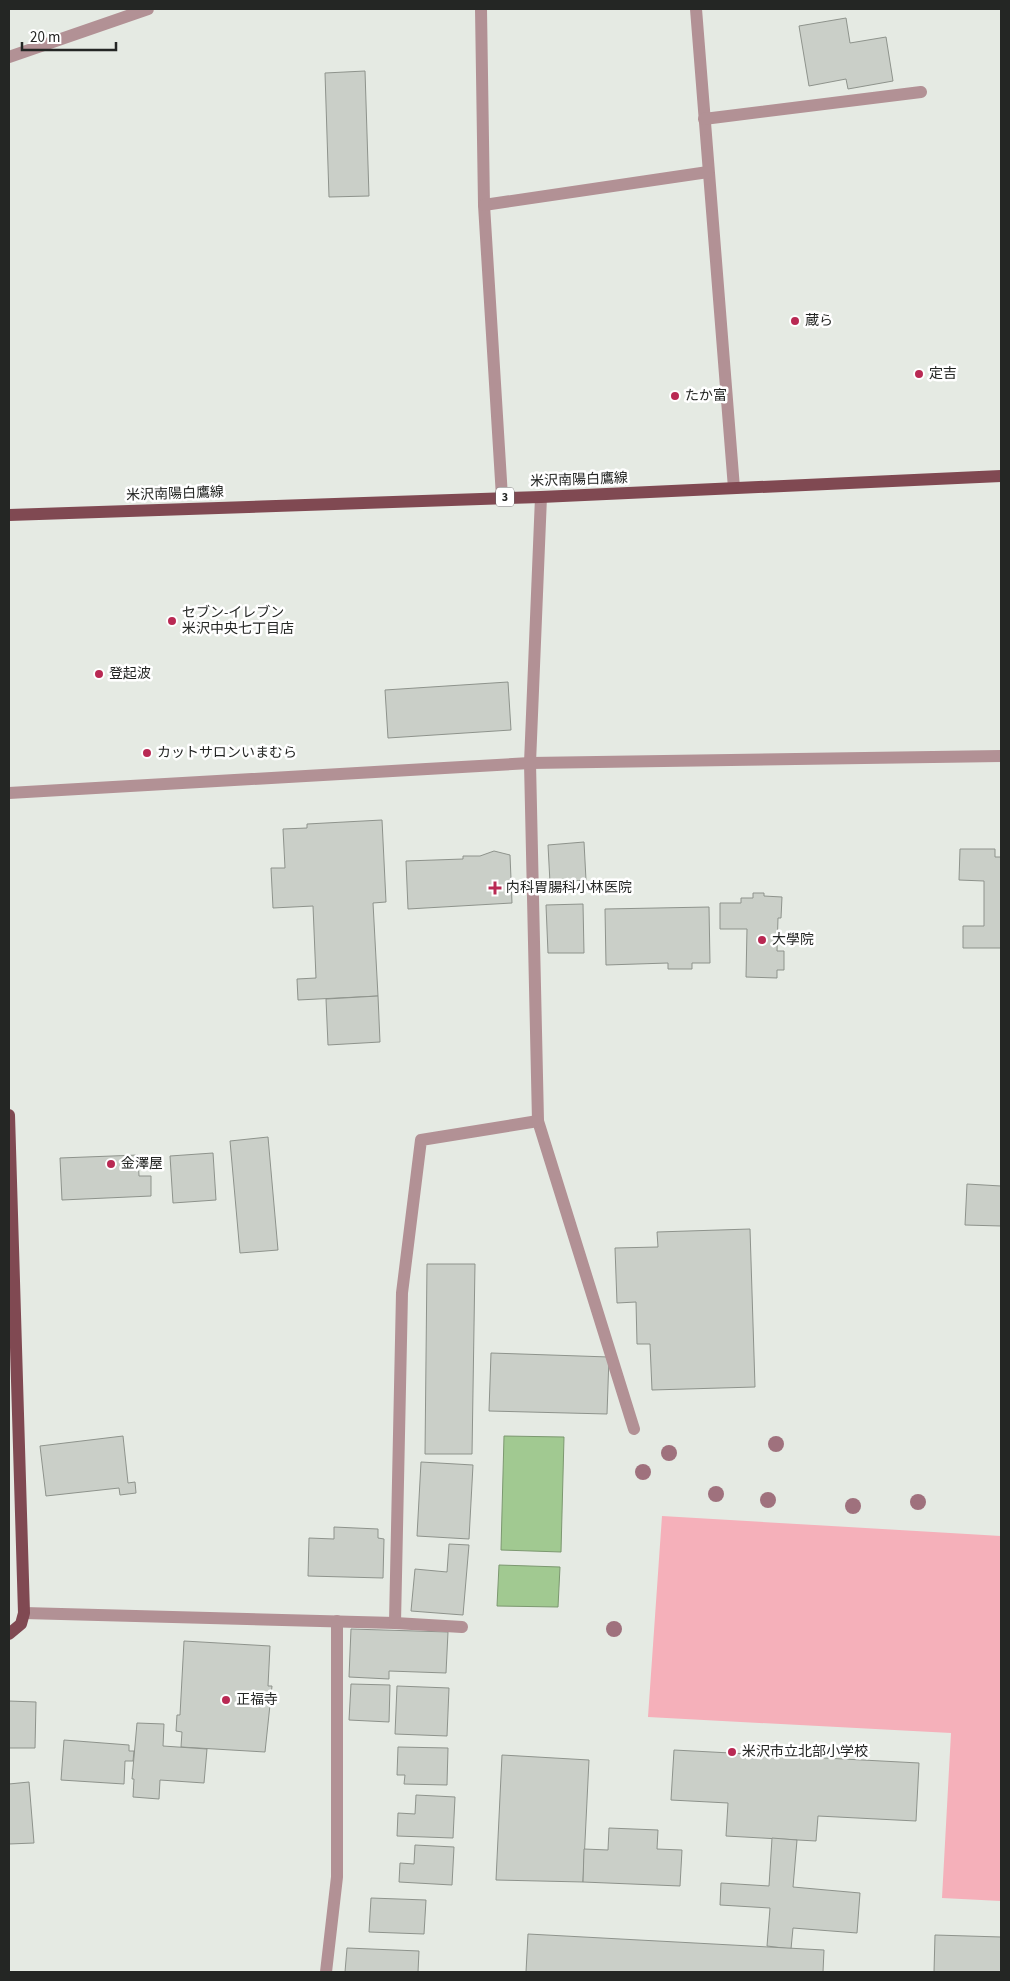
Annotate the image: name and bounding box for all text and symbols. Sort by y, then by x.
scale bar [22,20,116,52]
text: 20 m [30,27,60,48]
place label: 蔵ら [805,311,833,331]
marker: 蔵ら [789,315,801,327]
place label: 定吉 [929,364,957,384]
marker: 定吉 [913,368,925,380]
place label: たか富 [685,386,727,406]
marker: たか富 [669,390,681,402]
street label: 米沢南陽白鷹線 [530,468,628,492]
street label: 米沢南陽白鷹線 [126,482,224,506]
road number: 3 [496,488,514,507]
place label: セブン-イレブン 米沢中央七丁目店 [182,603,294,639]
marker: セブン-イレブン 米沢中央七丁目店 [166,615,178,627]
place label: 登起波 [109,664,151,684]
marker: 登起波 [93,668,105,680]
place label: カットサロンいまむら [157,743,297,763]
marker: カットサロンいまむら [141,747,153,759]
place label: 内科胃腸科小林医院 [506,878,632,898]
marker: 内科胃腸科小林医院 [488,881,502,895]
place label: 大學院 [772,930,814,950]
marker: 大學院 [756,934,768,946]
place label: 金澤屋 [121,1154,163,1174]
marker: 金澤屋 [105,1158,117,1170]
place label: 正福寺 [236,1690,278,1710]
marker: 正福寺 [220,1694,232,1706]
place label: 米沢市立北部小学校 [742,1742,868,1762]
marker: 米沢市立北部小学校 [726,1746,738,1758]

